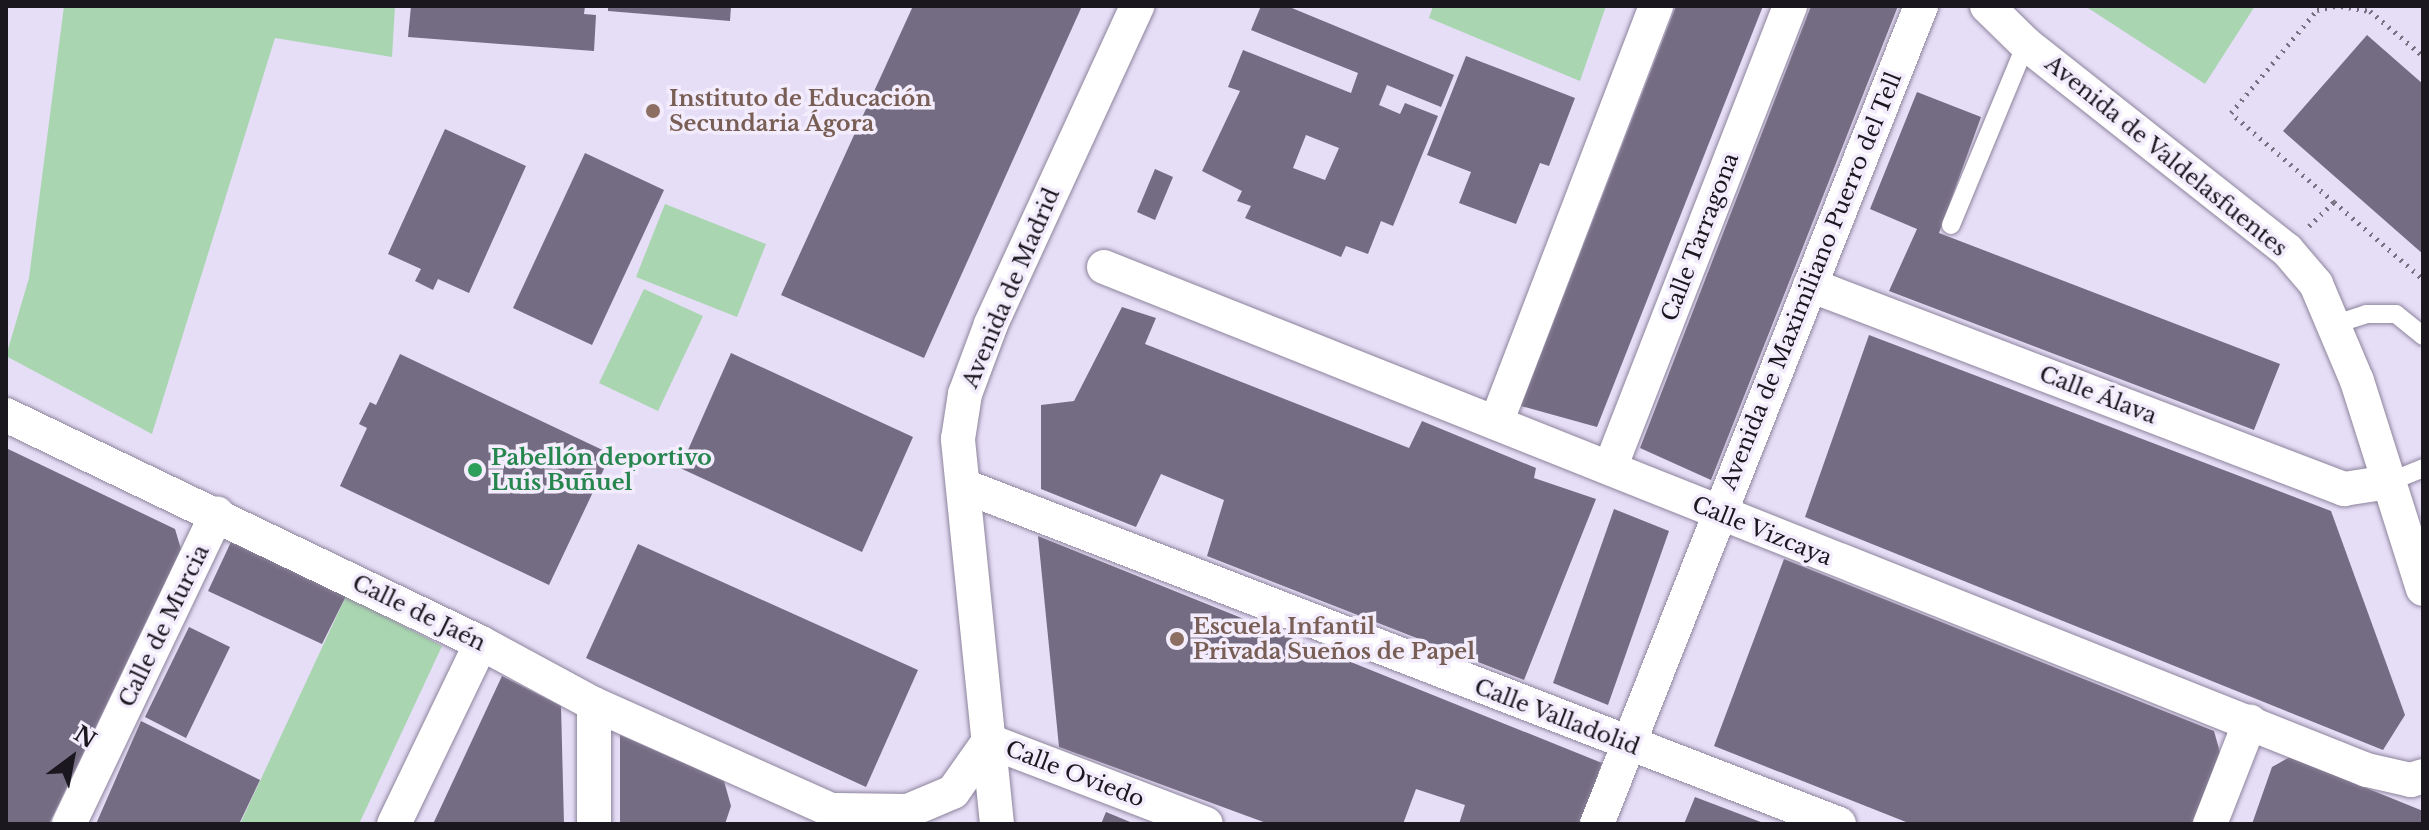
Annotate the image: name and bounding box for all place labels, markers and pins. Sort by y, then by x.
place label: Instituto de Educación Secundaria Ágora [669,85,931,136]
marker: Instituto de Educación Secundaria Ágora [644,102,662,120]
place label: Pabellón deportivo Luis Buñuel [491,444,712,496]
marker: Pabellón deportivo Luis Buñuel [466,461,484,479]
place label: Escuela Infantil Privada Sueños de Papel [1193,613,1475,664]
marker: Escuela Infantil Privada Sueños de Papel [1168,630,1186,648]

